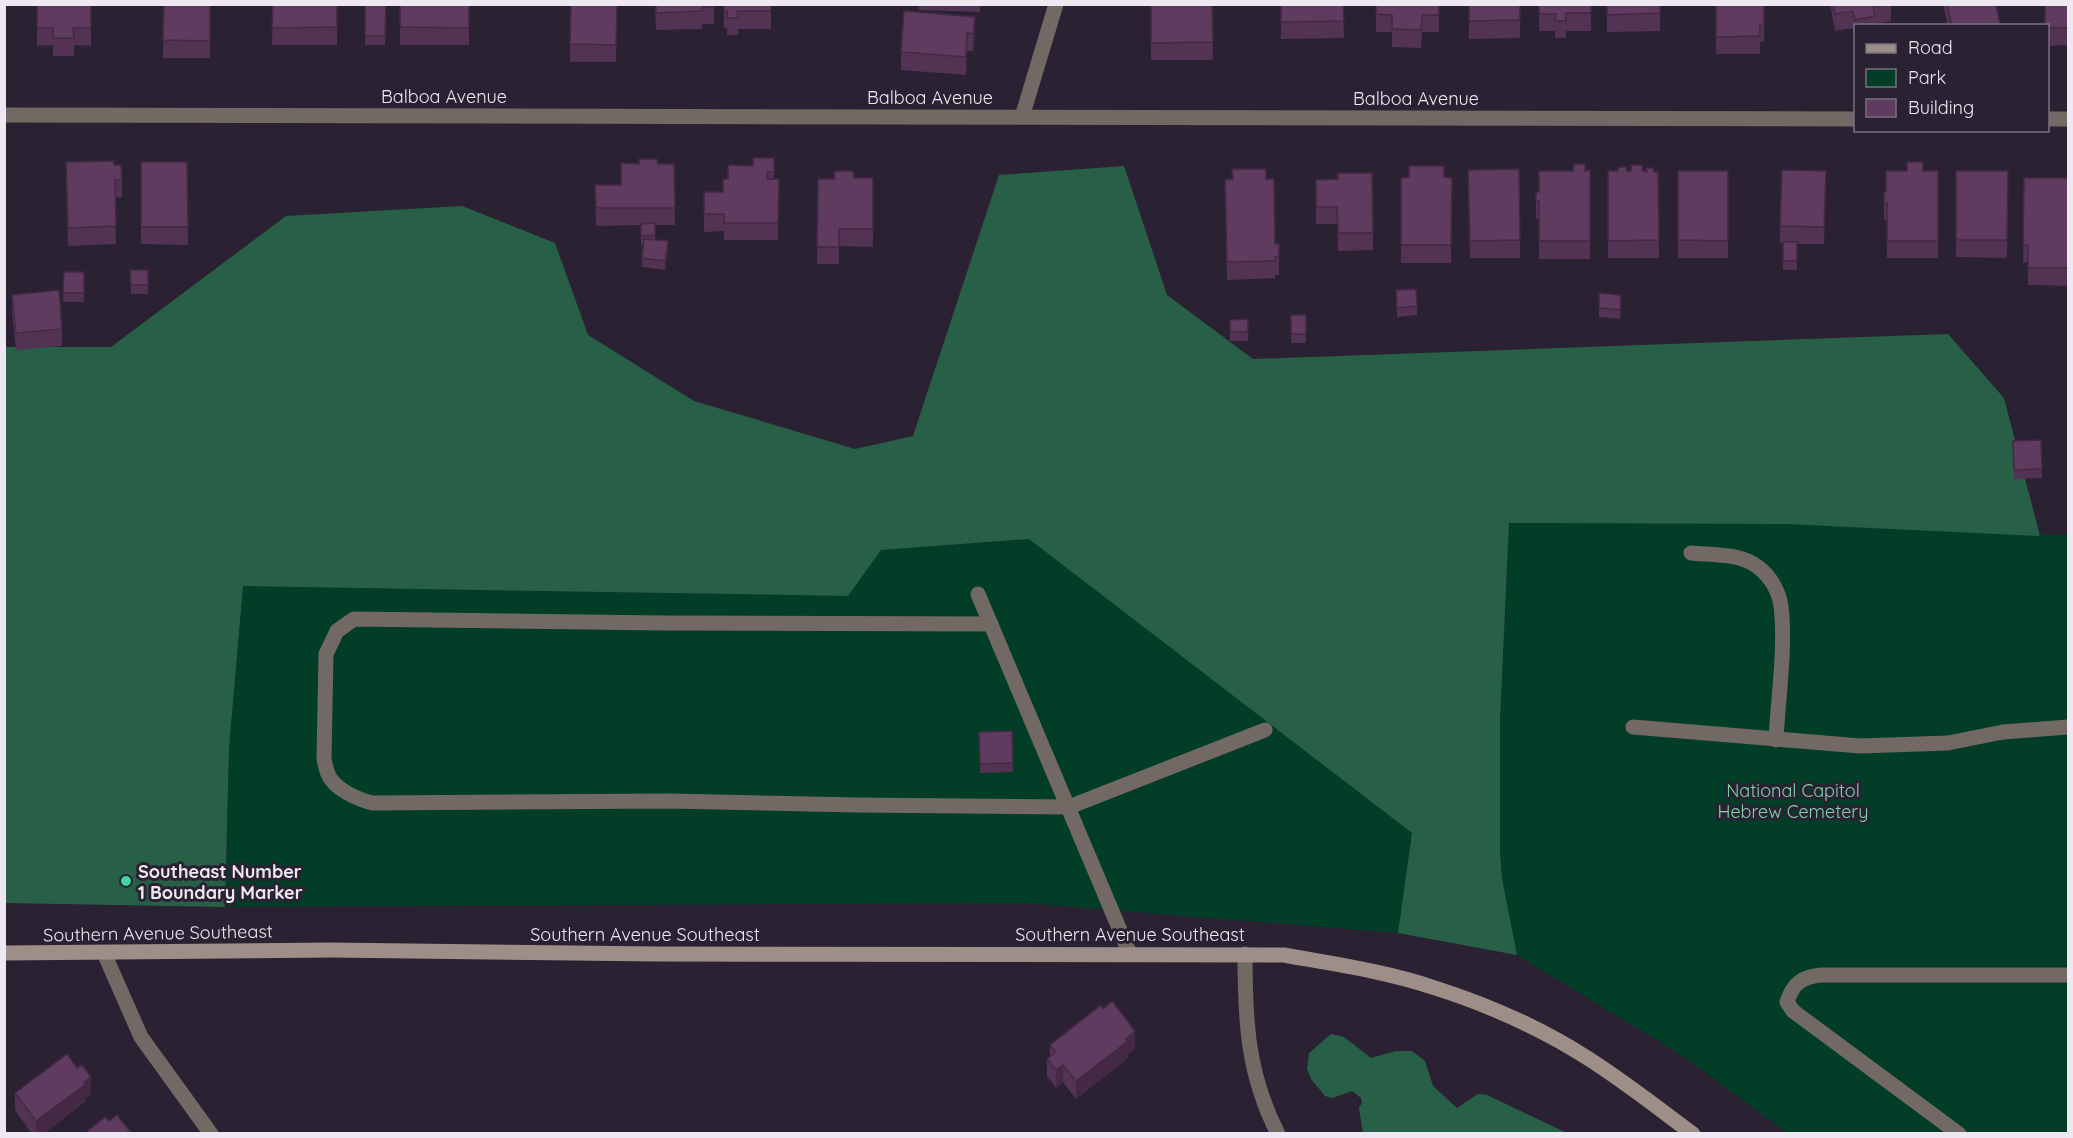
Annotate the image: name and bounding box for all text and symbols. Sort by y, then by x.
legend [1854,24,2049,132]
text: Road [1908,36,1953,59]
text: Park [1908,66,1946,89]
street label: Balboa Avenue [381,85,507,108]
street label: Balboa Avenue [867,86,993,109]
street label: Balboa Avenue [1353,87,1479,110]
text: Building [1908,96,1974,119]
park label: National Capitol Hebrew Cemetery [1717,779,1869,823]
place label: Southeast Number 1 Boundary Marker [138,860,303,904]
marker: Southeast Number 1 Boundary Marker [119,874,133,888]
street label: Southern Avenue Southeast [43,919,273,947]
street label: Southern Avenue Southeast [530,923,760,946]
street label: Southern Avenue Southeast [1015,923,1245,946]

